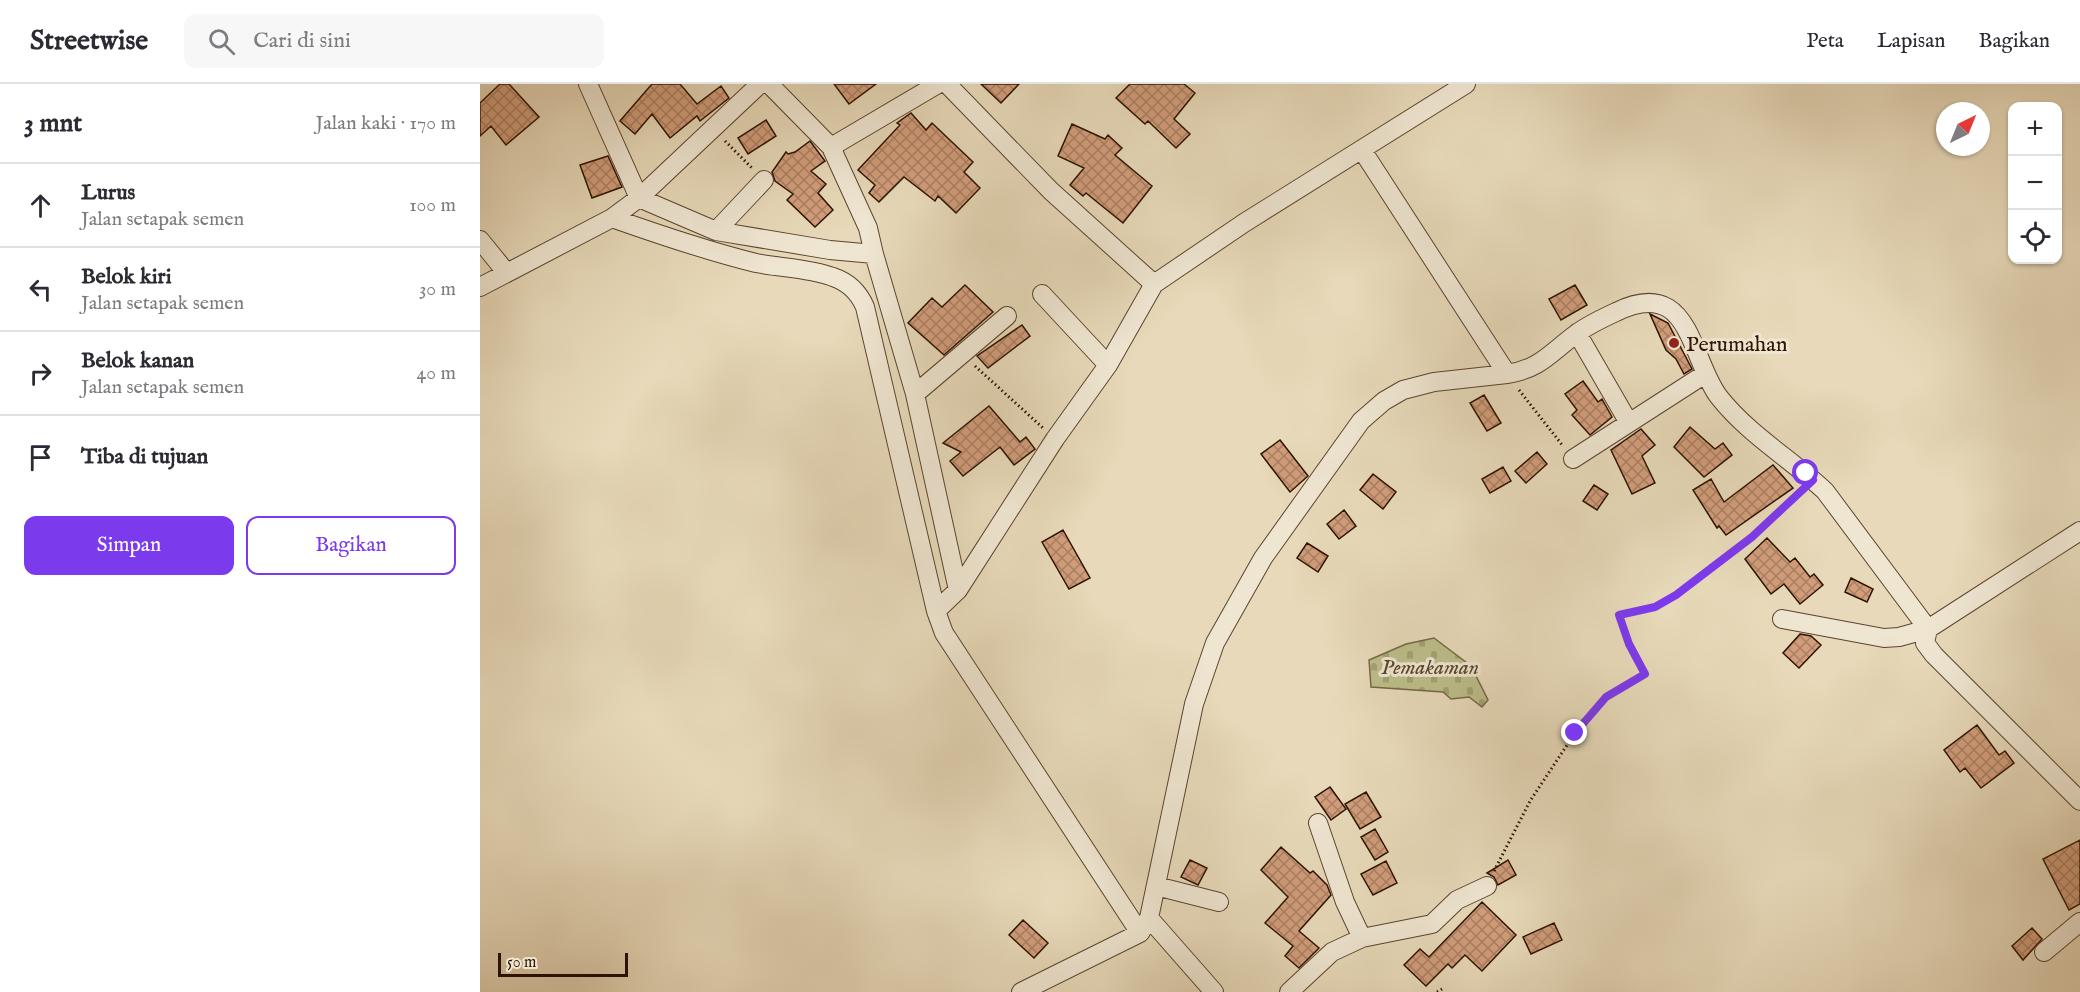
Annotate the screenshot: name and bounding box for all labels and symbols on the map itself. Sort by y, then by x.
north arrow [1936,102,1990,156]
place label: Perumahan [1686,331,1788,359]
marker: Perumahan [1667,336,1681,350]
route start [1792,459,1818,485]
park label: Pemakaman [1381,654,1479,682]
route end [1561,719,1587,745]
scale bar [498,950,628,978]

